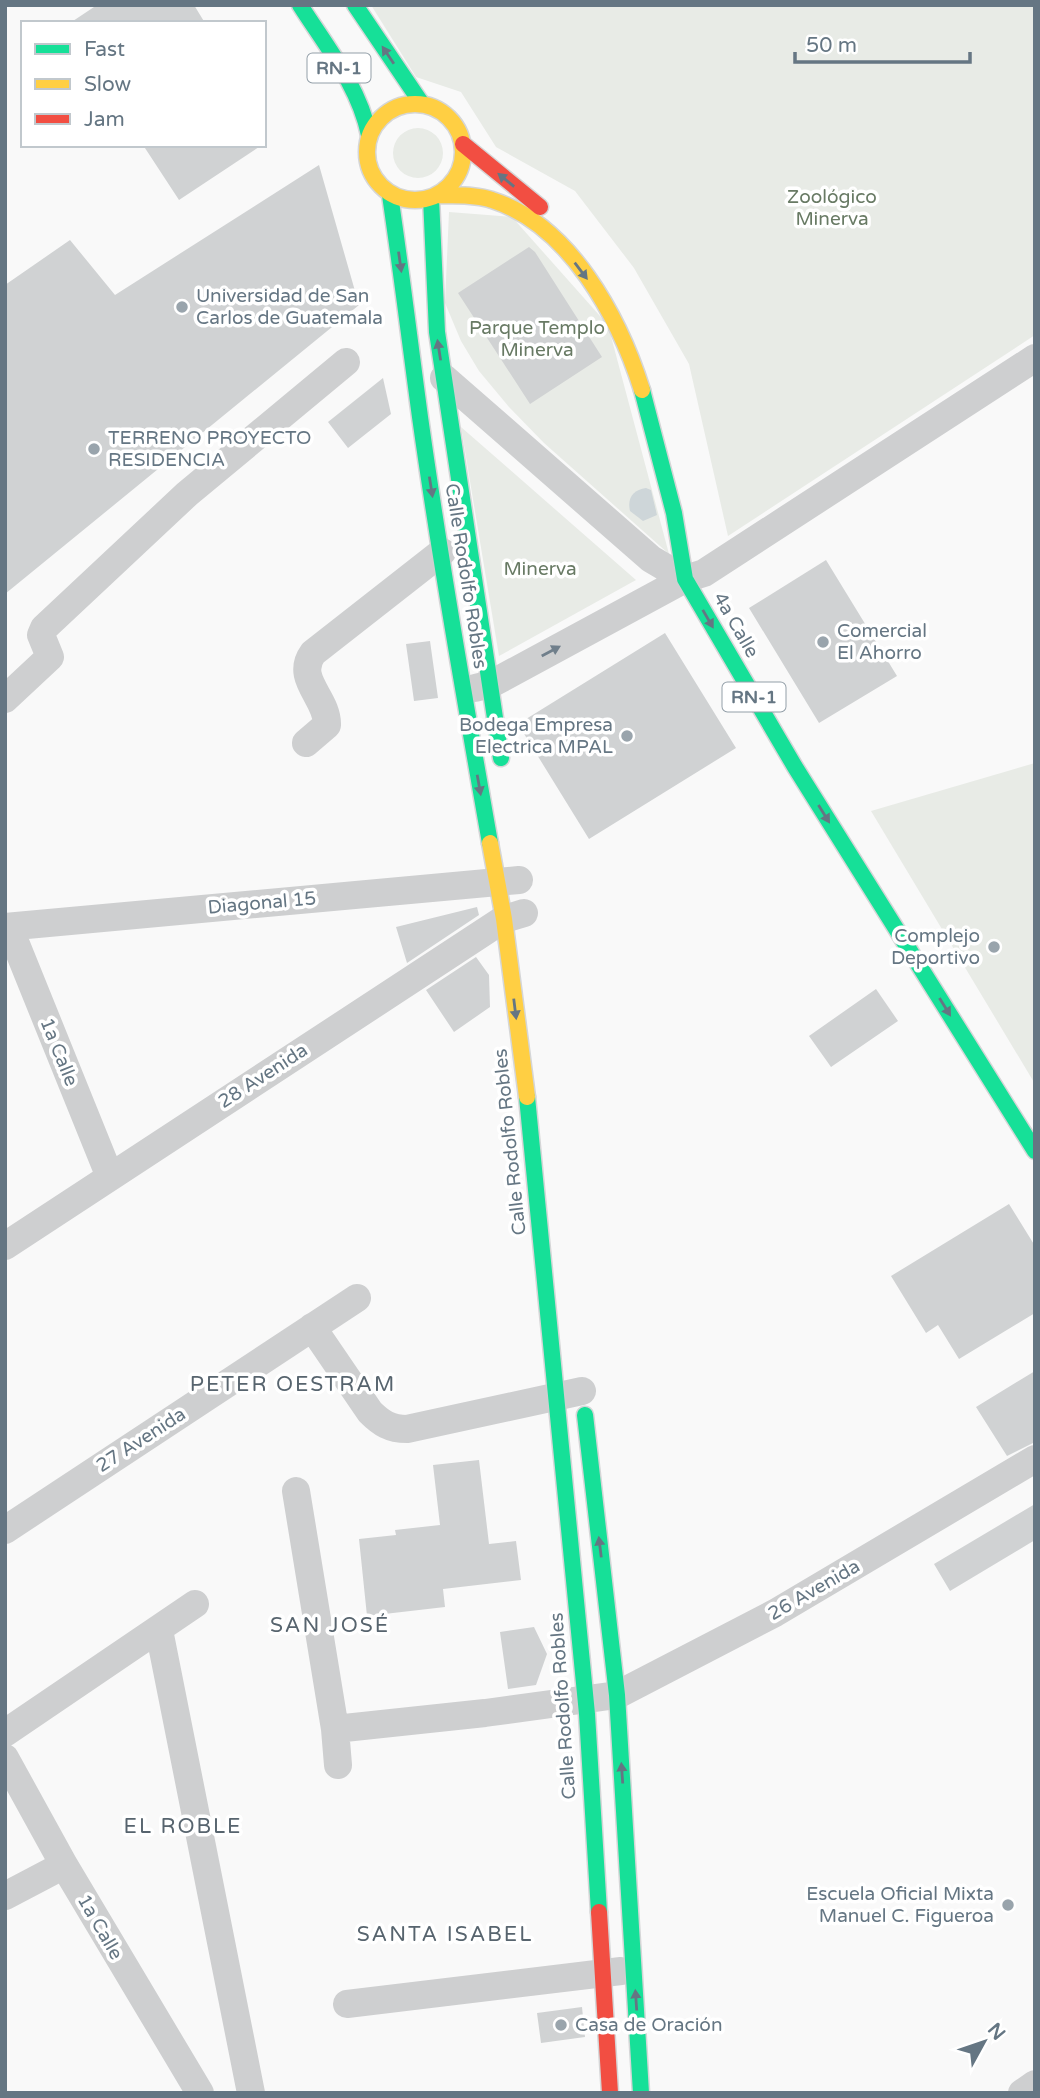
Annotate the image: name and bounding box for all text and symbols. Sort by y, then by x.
legend [21,21,266,147]
scale bar [795,21,970,65]
text: 50 m [806,33,857,58]
text: Fast [84,37,125,62]
one-way arrow [381,46,395,64]
road number: RN-1 [308,54,370,82]
text: Slow [84,72,132,97]
text: Jam [84,107,125,132]
one-way arrow [497,172,515,187]
park label: Zoológico Minerva [787,186,877,230]
one-way arrow [395,251,406,273]
one-way arrow [574,262,588,280]
place label: Universidad de San Carlos de Guatemala [196,285,383,329]
marker: Universidad de San Carlos de Guatemala [174,299,190,315]
park label: Parque Templo Minerva [469,317,605,361]
one-way arrow [434,339,445,361]
place label: TERRENO PROYECTO RESIDENCIA [108,427,311,471]
marker: TERRENO PROYECTO RESIDENCIA [86,441,102,457]
one-way arrow [426,477,437,499]
street label: Calle Rodolfo Robles [440,482,492,670]
park label: Minerva [503,558,577,580]
street label: 4a Calle [709,588,763,662]
one-way arrow [702,609,715,628]
place label: Comercial El Ahorro [837,620,927,664]
marker: Comercial El Ahorro [815,634,831,650]
one-way arrow [541,646,561,657]
road number: RN-1 [722,682,786,712]
place label: Bodega Empresa Electrica MPAL [459,714,613,758]
marker: Bodega Empresa Electrica MPAL [619,728,635,744]
one-way arrow [474,774,485,796]
one-way arrow [818,805,831,824]
street label: Diagonal 15 [207,887,317,919]
place label: Complejo Deportivo [891,925,980,969]
marker: Complejo Deportivo [986,939,1002,955]
one-way arrow [939,997,952,1017]
one-way arrow [510,998,521,1020]
street label: 1a Calle [35,1015,83,1089]
street label: 28 Avenida [214,1039,312,1113]
street label: Calle Rodolfo Robles [489,1048,531,1236]
district label: PETER OESTRAM [190,1372,396,1397]
street label: 27 Avenida [92,1403,190,1477]
one-way arrow [594,1536,605,1558]
street label: 26 Avenida [764,1555,864,1625]
street label: Calle Rodolfo Robles [545,1612,581,1800]
district label: SAN JOSÉ [270,1613,390,1638]
one-way arrow [616,1762,627,1784]
district label: EL ROBLE [123,1814,243,1839]
place label: Escuela Oficial Mixta Manuel C. Figueroa [806,1883,994,1927]
street label: 1a Calle [73,1890,127,1964]
marker: Escuela Oficial Mixta Manuel C. Figueroa [1000,1897,1016,1913]
district label: SANTA ISABEL [357,1922,533,1947]
one-way arrow [630,1989,641,2011]
north arrow [949,2007,1019,2077]
place label: Casa de Oración [575,2014,723,2036]
marker: Casa de Oración [553,2017,569,2033]
text: N [983,2019,1010,2045]

